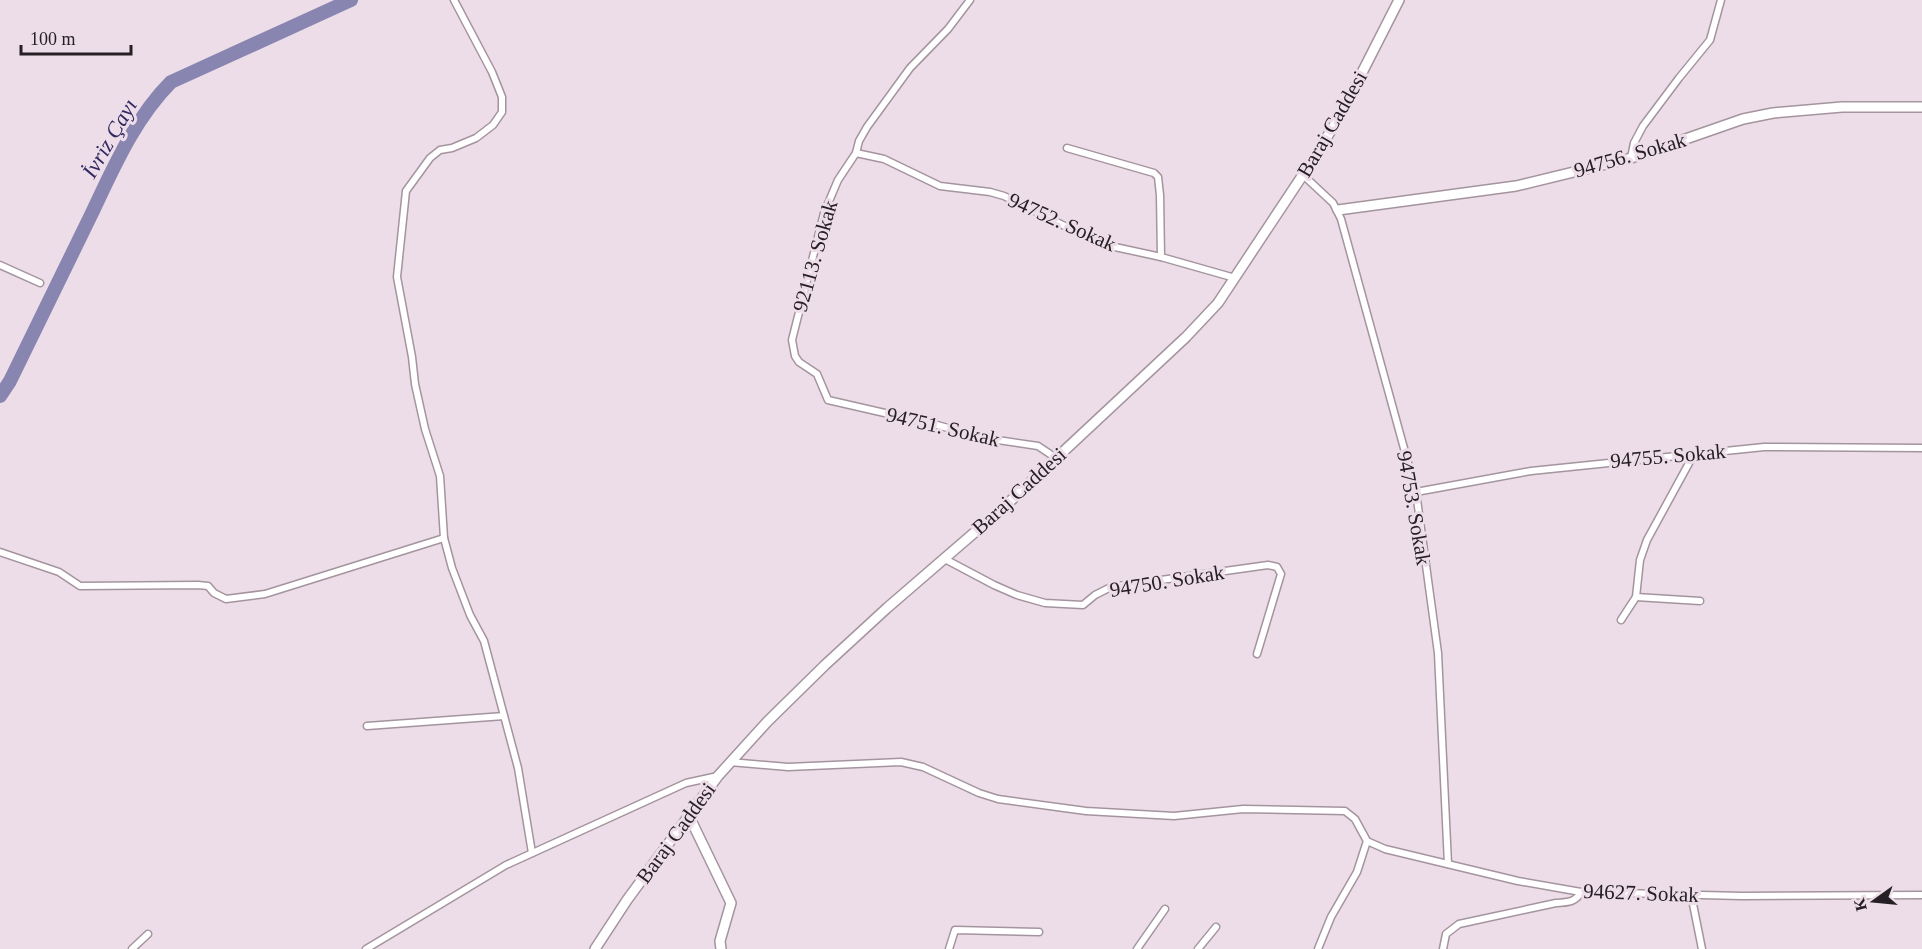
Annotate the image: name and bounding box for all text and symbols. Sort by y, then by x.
scale bar [21,18,130,56]
text: 100 m [30,29,76,49]
street label: Baraj Caddesi [1292,67,1372,181]
water label: İvriz Çayı [76,94,142,183]
street label: 94756. Sokak [1571,127,1689,182]
street label: 94752. Sokak [1004,188,1120,257]
street label: 92113. Sokak [788,197,842,314]
street label: 94751. Sokak [884,402,1002,452]
street label: 94755. Sokak [1609,439,1727,473]
street label: Baraj Caddesi [967,442,1071,540]
street label: 94753. Sokak [1392,449,1436,567]
street label: 94750. Sokak [1108,560,1226,602]
street label: Baraj Caddesi [631,778,721,888]
north arrow [1844,871,1904,931]
street label: 94627. Sokak [1583,879,1700,907]
text: K [1850,896,1870,913]

